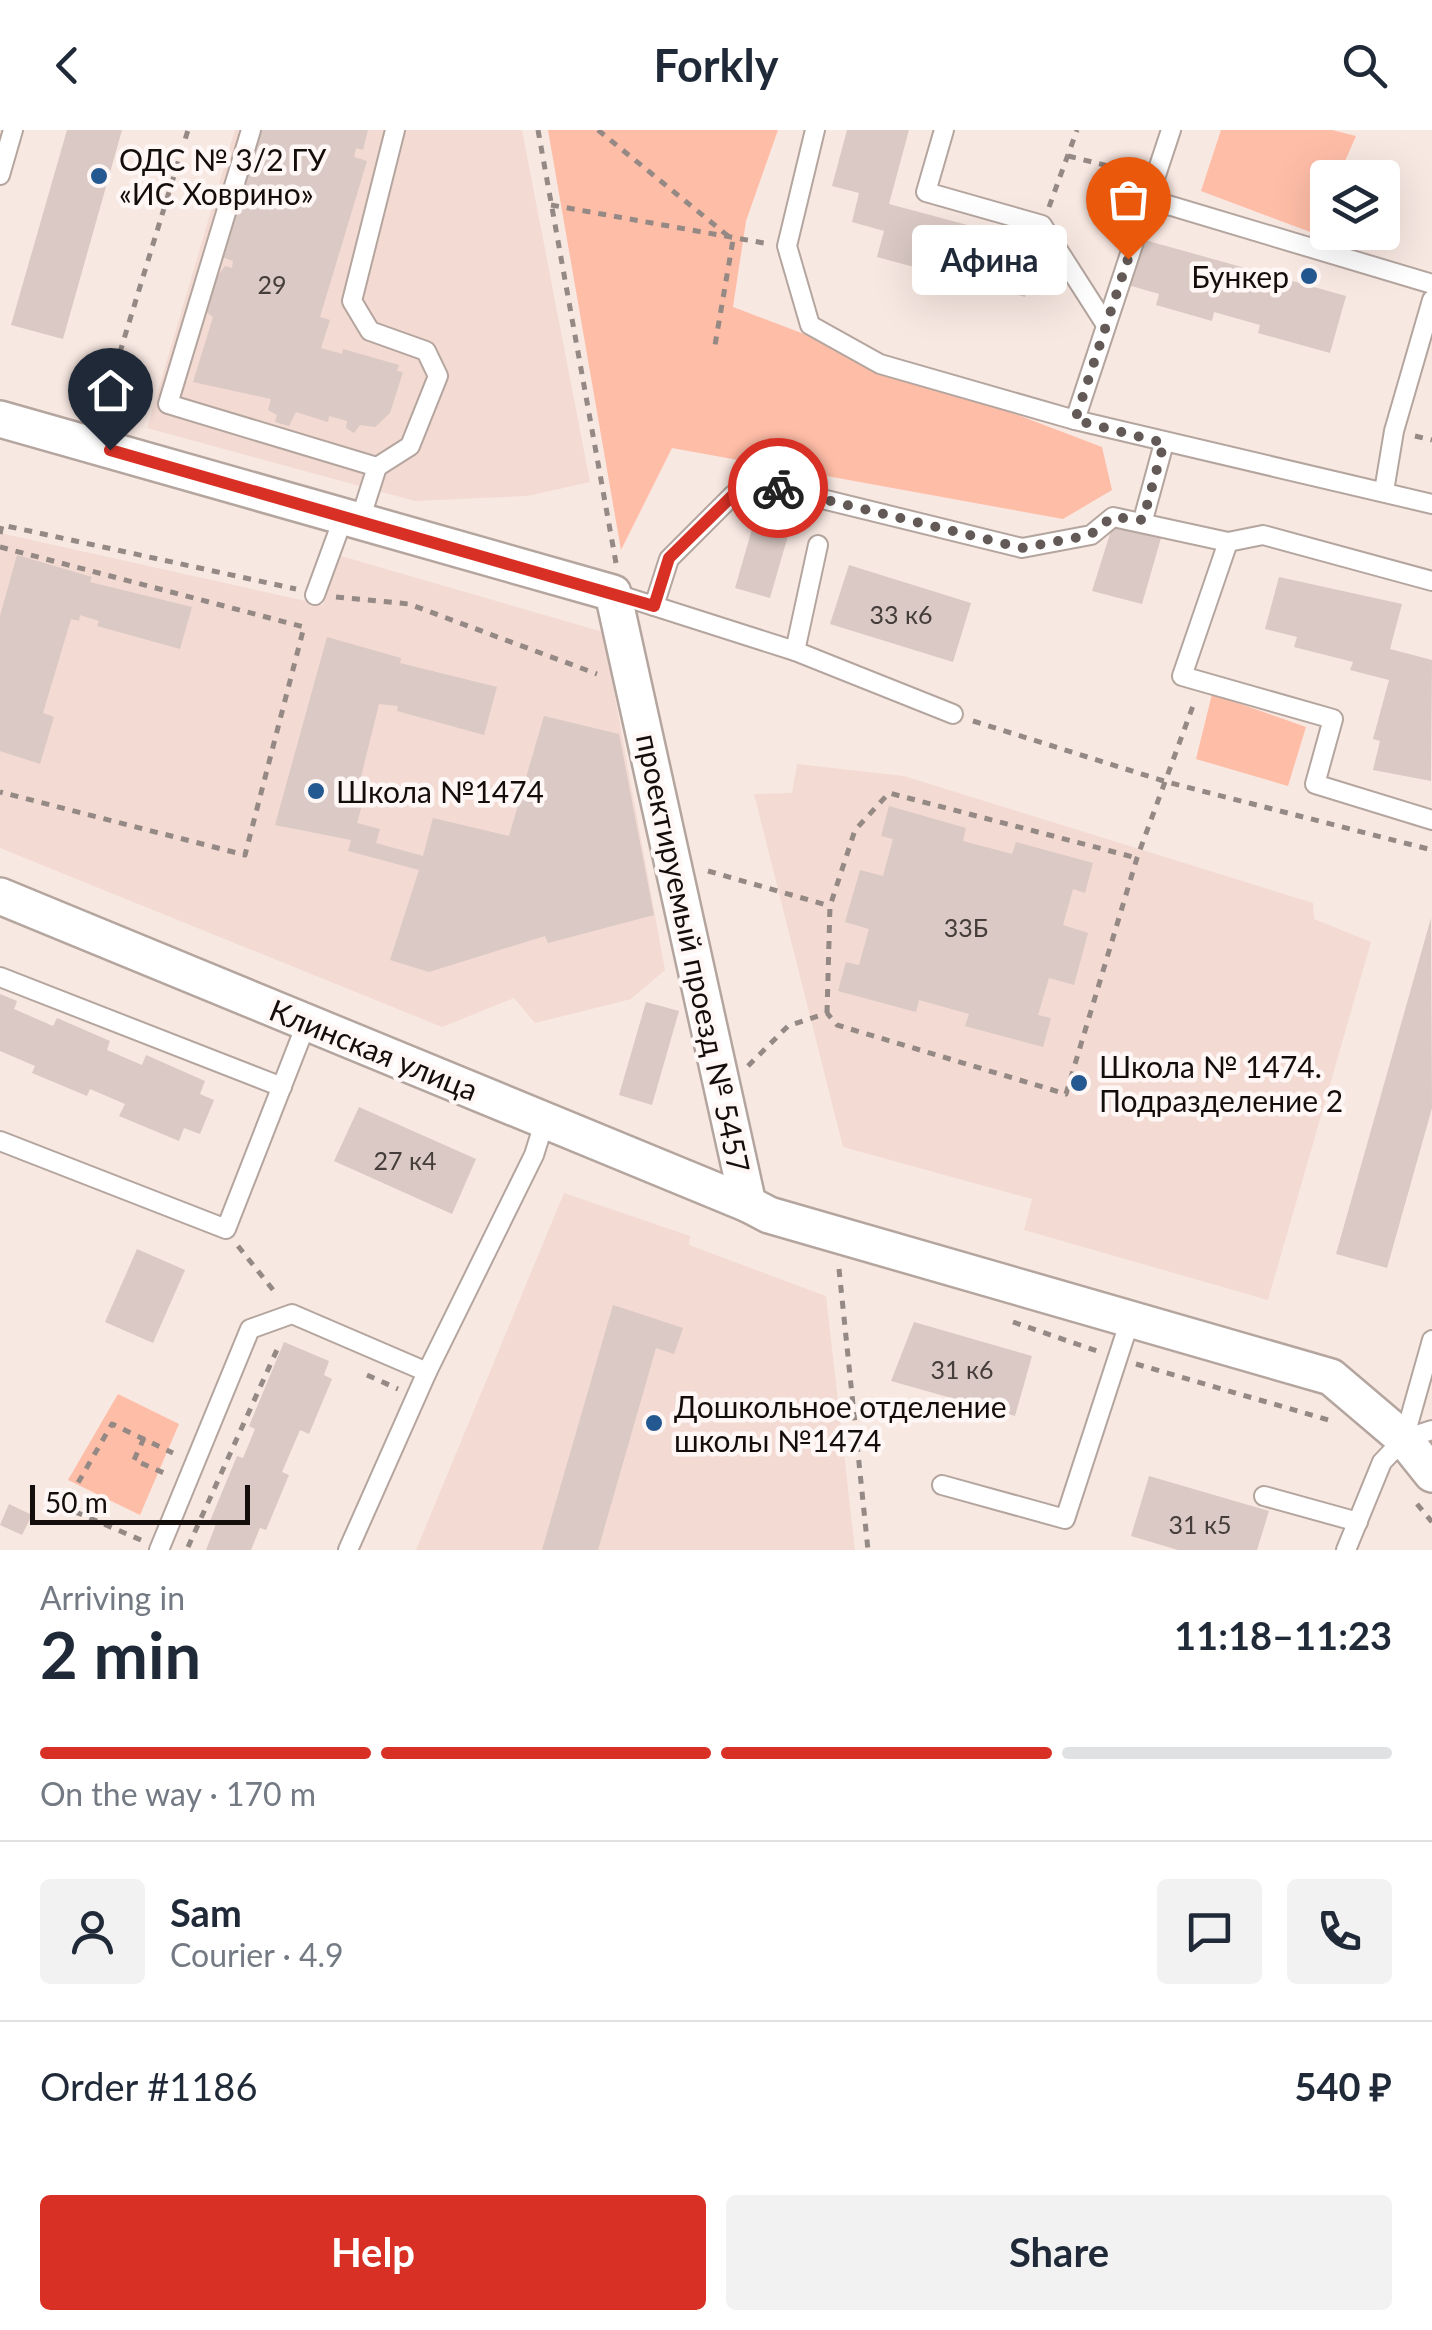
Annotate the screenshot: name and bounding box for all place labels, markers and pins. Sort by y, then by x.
place label: ОДС № 3/2 ГУ «ИС Ховрино» [119,141,326,211]
pin [1086,157,1171,260]
marker: ОДС № 3/2 ГУ «ИС Ховрино» [88,165,110,187]
callout: Афина [913,224,1068,294]
place label: Бункер [1191,258,1289,294]
marker: Бункер [1298,265,1320,287]
pin [68,348,153,451]
place label: Школа №1474 [336,773,544,809]
marker: Школа №1474 [305,780,327,802]
place label: Школа № 1474. Подразделение 2 [1099,1048,1343,1118]
marker: Школа № 1474. Подразделение 2 [1068,1072,1090,1094]
place label: Дошкольное отделение школы №1474 [674,1388,1007,1458]
marker: Дошкольное отделение школы №1474 [643,1412,665,1434]

